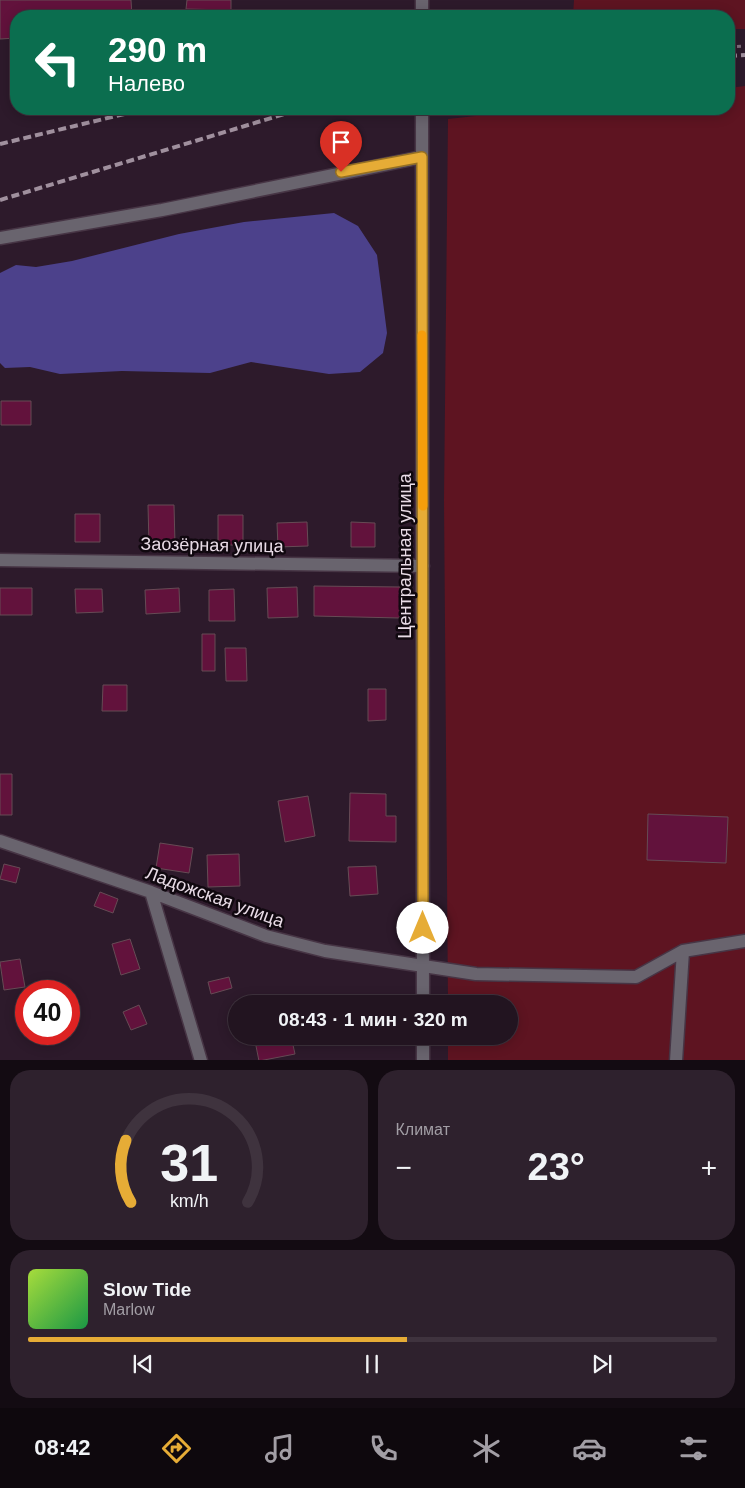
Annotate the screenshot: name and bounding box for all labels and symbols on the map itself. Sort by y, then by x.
pin [320,121,362,172]
street label: Центральная улица [395,472,415,639]
street label: Заозёрная улица [140,534,285,556]
street label: Ладожская улица [143,863,288,932]
position arrow [396,901,448,953]
speed limit sign: 40 [15,980,80,1045]

